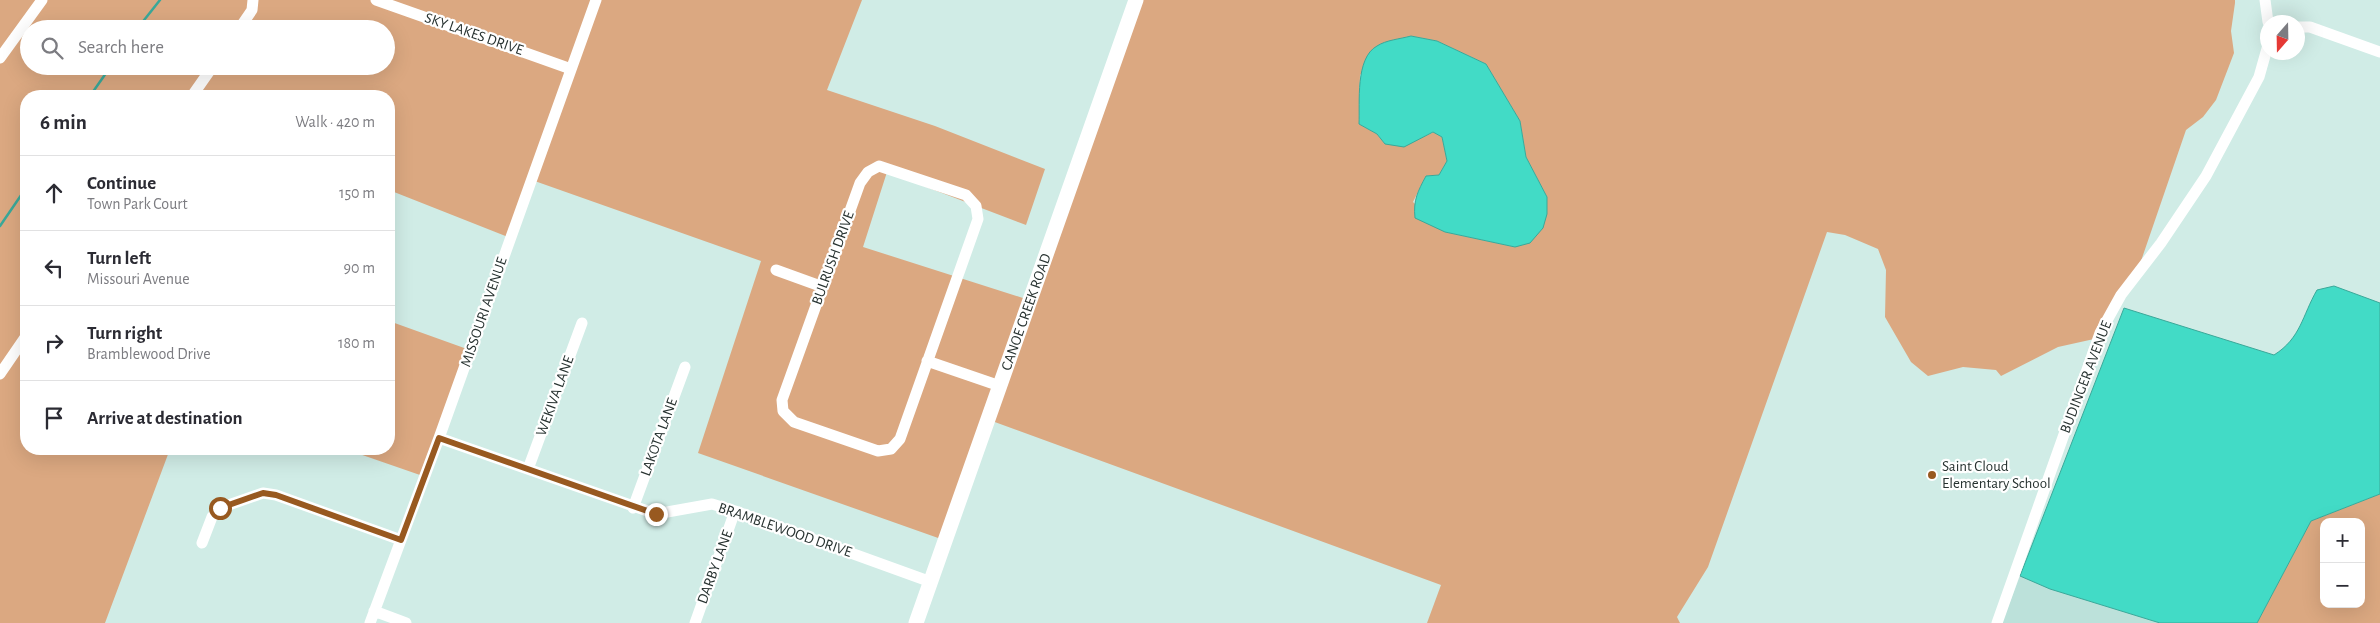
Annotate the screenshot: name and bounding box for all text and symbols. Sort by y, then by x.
street label: SKY LAKES DRIVE [423,10,525,58]
north arrow [2260,15,2305,60]
search box [20,20,395,75]
icon: search [38,34,66,62]
text: Search here [78,38,164,57]
text: 6 min [40,112,87,133]
text: Walk · 420 m [295,114,375,130]
text: Continue [87,174,156,193]
icon: ahead [40,179,68,207]
text: 150 m [339,185,375,201]
text: Town Park Court [87,196,187,212]
street label: BULRUSH DRIVE [809,209,857,307]
text: Turn left [87,249,151,268]
street label: CANOE CREEK ROAD [998,251,1054,372]
icon: left [40,254,68,282]
street label: MISSOURI AVENUE [458,255,510,369]
text: 90 m [344,260,375,276]
text: Missouri Avenue [87,271,190,287]
street label: BUDINGER AVENUE [2058,319,2114,435]
text: Turn right [87,324,162,343]
icon: right [40,329,68,357]
text: 180 m [338,335,375,351]
text: Bramblewood Drive [87,346,211,362]
street label: WEKIVA LANE [534,354,576,438]
street label: LAKOTA LANE [638,396,680,478]
icon: arrive [40,404,68,432]
text: Arrive at destination [87,409,243,428]
place label: Saint Cloud Elementary School [1942,459,2051,491]
marker: Saint Cloud Elementary School [1926,469,1938,481]
route start [209,497,232,520]
street label: BRAMBLEWOOD DRIVE [716,500,854,560]
route end [645,503,668,526]
map controls [2320,518,2365,608]
button: + [2320,518,2365,563]
street label: DARBY LANE [695,528,735,606]
button: − [2320,563,2365,608]

